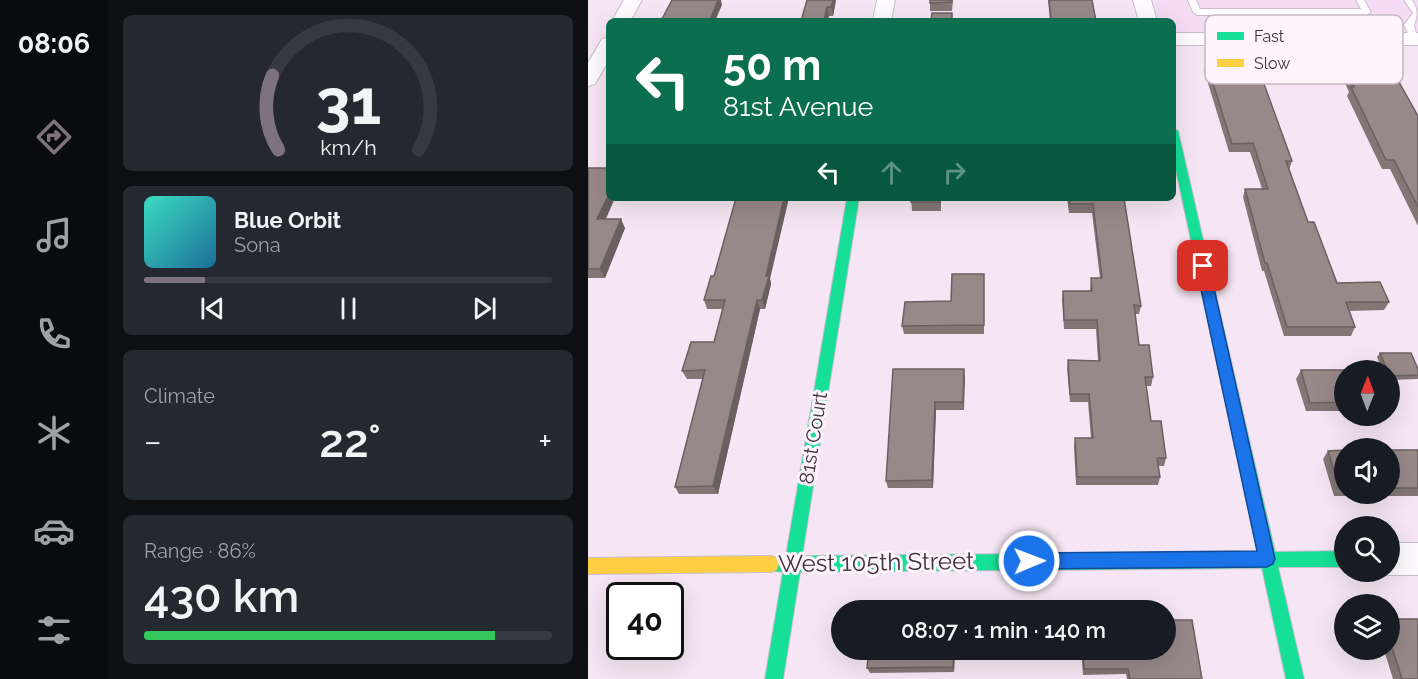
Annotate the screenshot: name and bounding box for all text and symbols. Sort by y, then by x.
legend [1205,15,1403,84]
text: Fast [1254,27,1285,46]
text: 08:06 [18,28,90,59]
text: 50 m [723,41,821,90]
icon: left [624,42,702,120]
text: Slow [1254,54,1290,73]
text: 31 [315,65,381,139]
text: 81st Avenue [723,91,873,122]
icon: directions [33,116,75,158]
text: km/h [320,135,376,160]
icon: left [812,156,845,189]
icon: ahead [875,156,908,189]
icon: right [938,156,971,189]
text: Blue Orbit [234,207,341,233]
icon: music [33,214,75,256]
text: Sona [234,233,281,257]
pin [1177,240,1228,291]
icon: arrive [1186,249,1219,282]
icon: previous [196,292,229,325]
icon: pause [332,292,365,325]
icon: next [468,292,501,325]
icon: phone [33,313,75,355]
north arrow [1334,360,1400,426]
map controls [1334,360,1400,660]
text: Climate [144,384,215,408]
street label: 81st Court [794,390,832,486]
icon: climate [33,412,75,454]
text: 22° [319,415,381,468]
text: − [144,422,162,461]
text: + [538,422,552,461]
button: sound [1334,438,1400,504]
icon: car [33,510,75,552]
button: search [1334,516,1400,582]
position arrow [997,529,1061,593]
text: Range · 86% [144,539,256,563]
street label: West 105th Street [778,546,974,578]
text: 430 km [144,570,299,623]
speed limit sign: 40 [606,582,684,660]
button: layers [1334,594,1400,660]
icon: filters [33,609,75,651]
text: 08:07 · 1 min · 140 m [901,617,1106,643]

